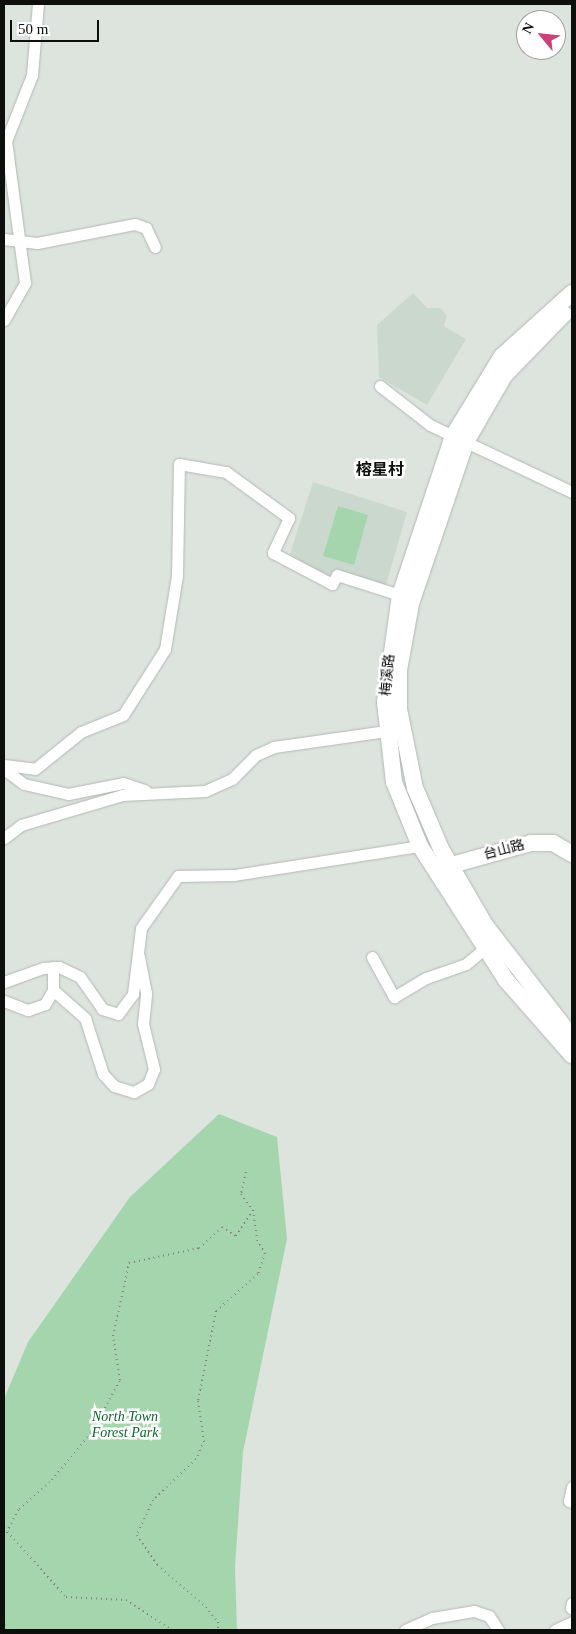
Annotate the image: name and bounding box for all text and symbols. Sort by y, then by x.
scale bar [12,10,101,42]
north arrow [516,10,566,60]
text: N [519,20,537,36]
text: 50 m [18,21,48,37]
district label: 榕星村 [356,460,404,480]
street label: 梅溪路 [378,653,398,697]
street label: 台山路 [482,836,526,864]
park label: North Town Forest Park [92,1409,158,1441]

